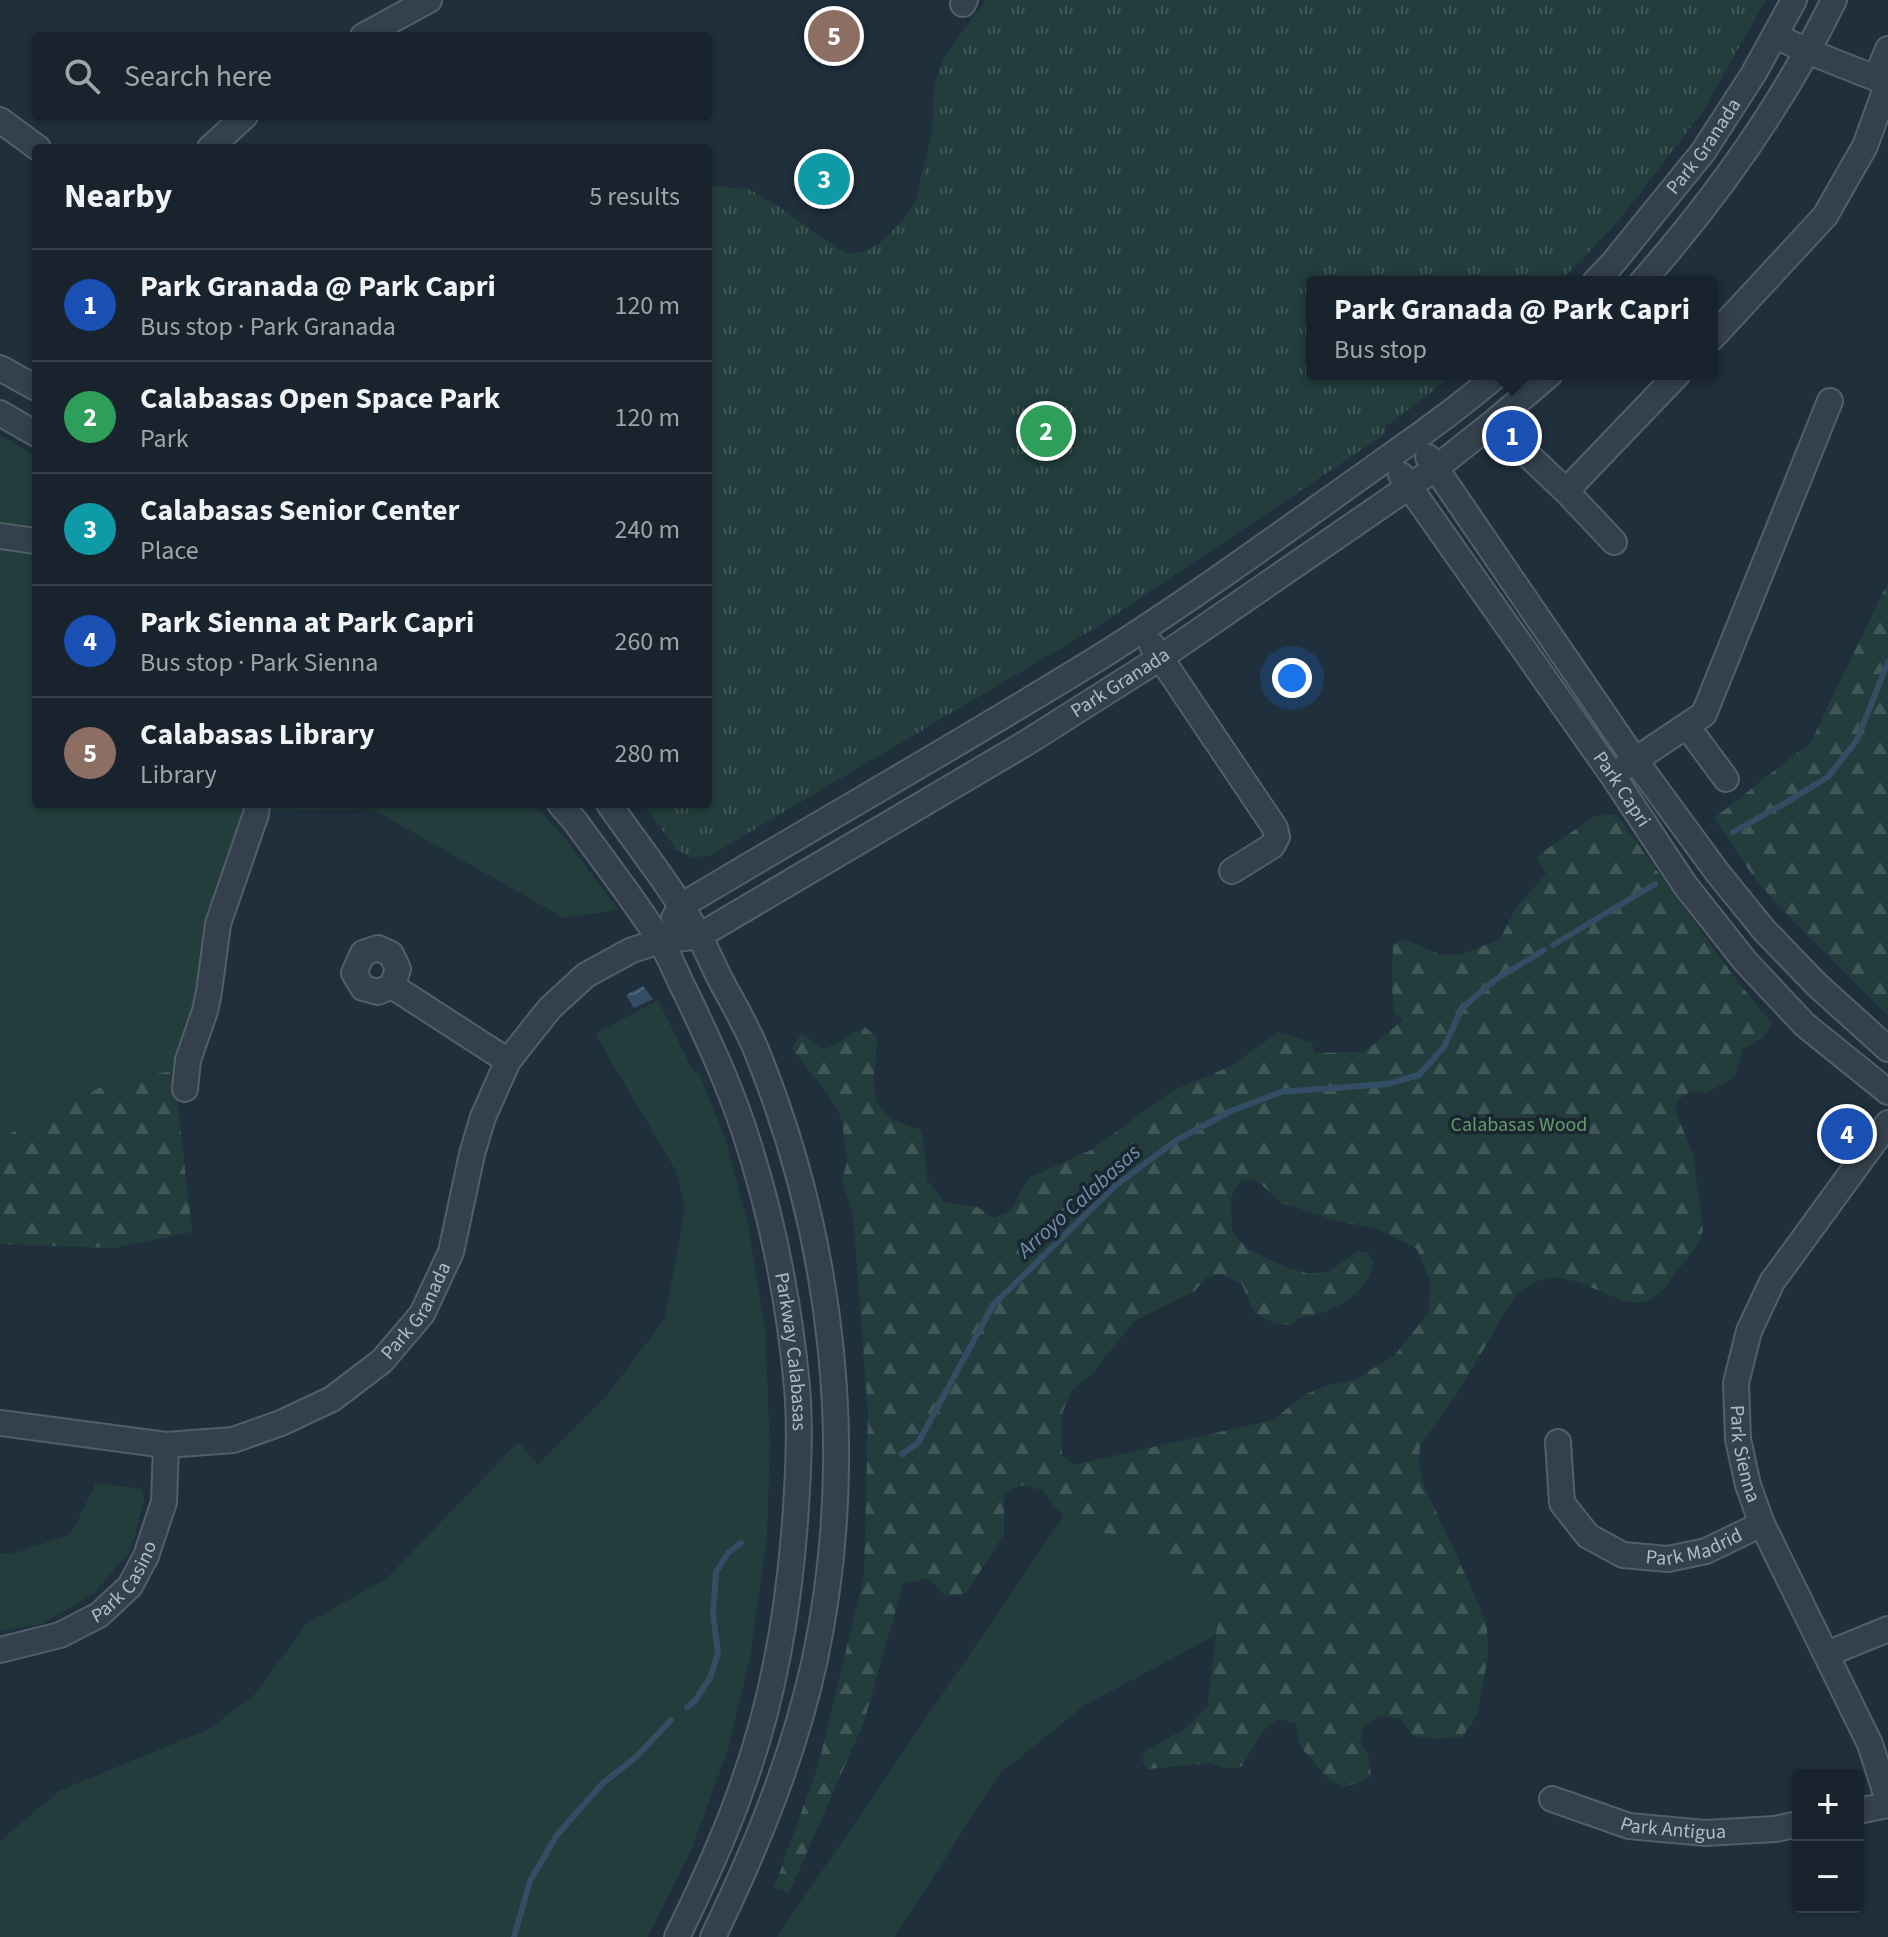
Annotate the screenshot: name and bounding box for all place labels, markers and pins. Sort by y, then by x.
pin: 5 [808,6,860,66]
pin: 3 [798,149,850,209]
pin: 2 [1020,401,1072,461]
pin: 1 [1486,406,1538,466]
pin: 4 [1821,1104,1873,1164]

